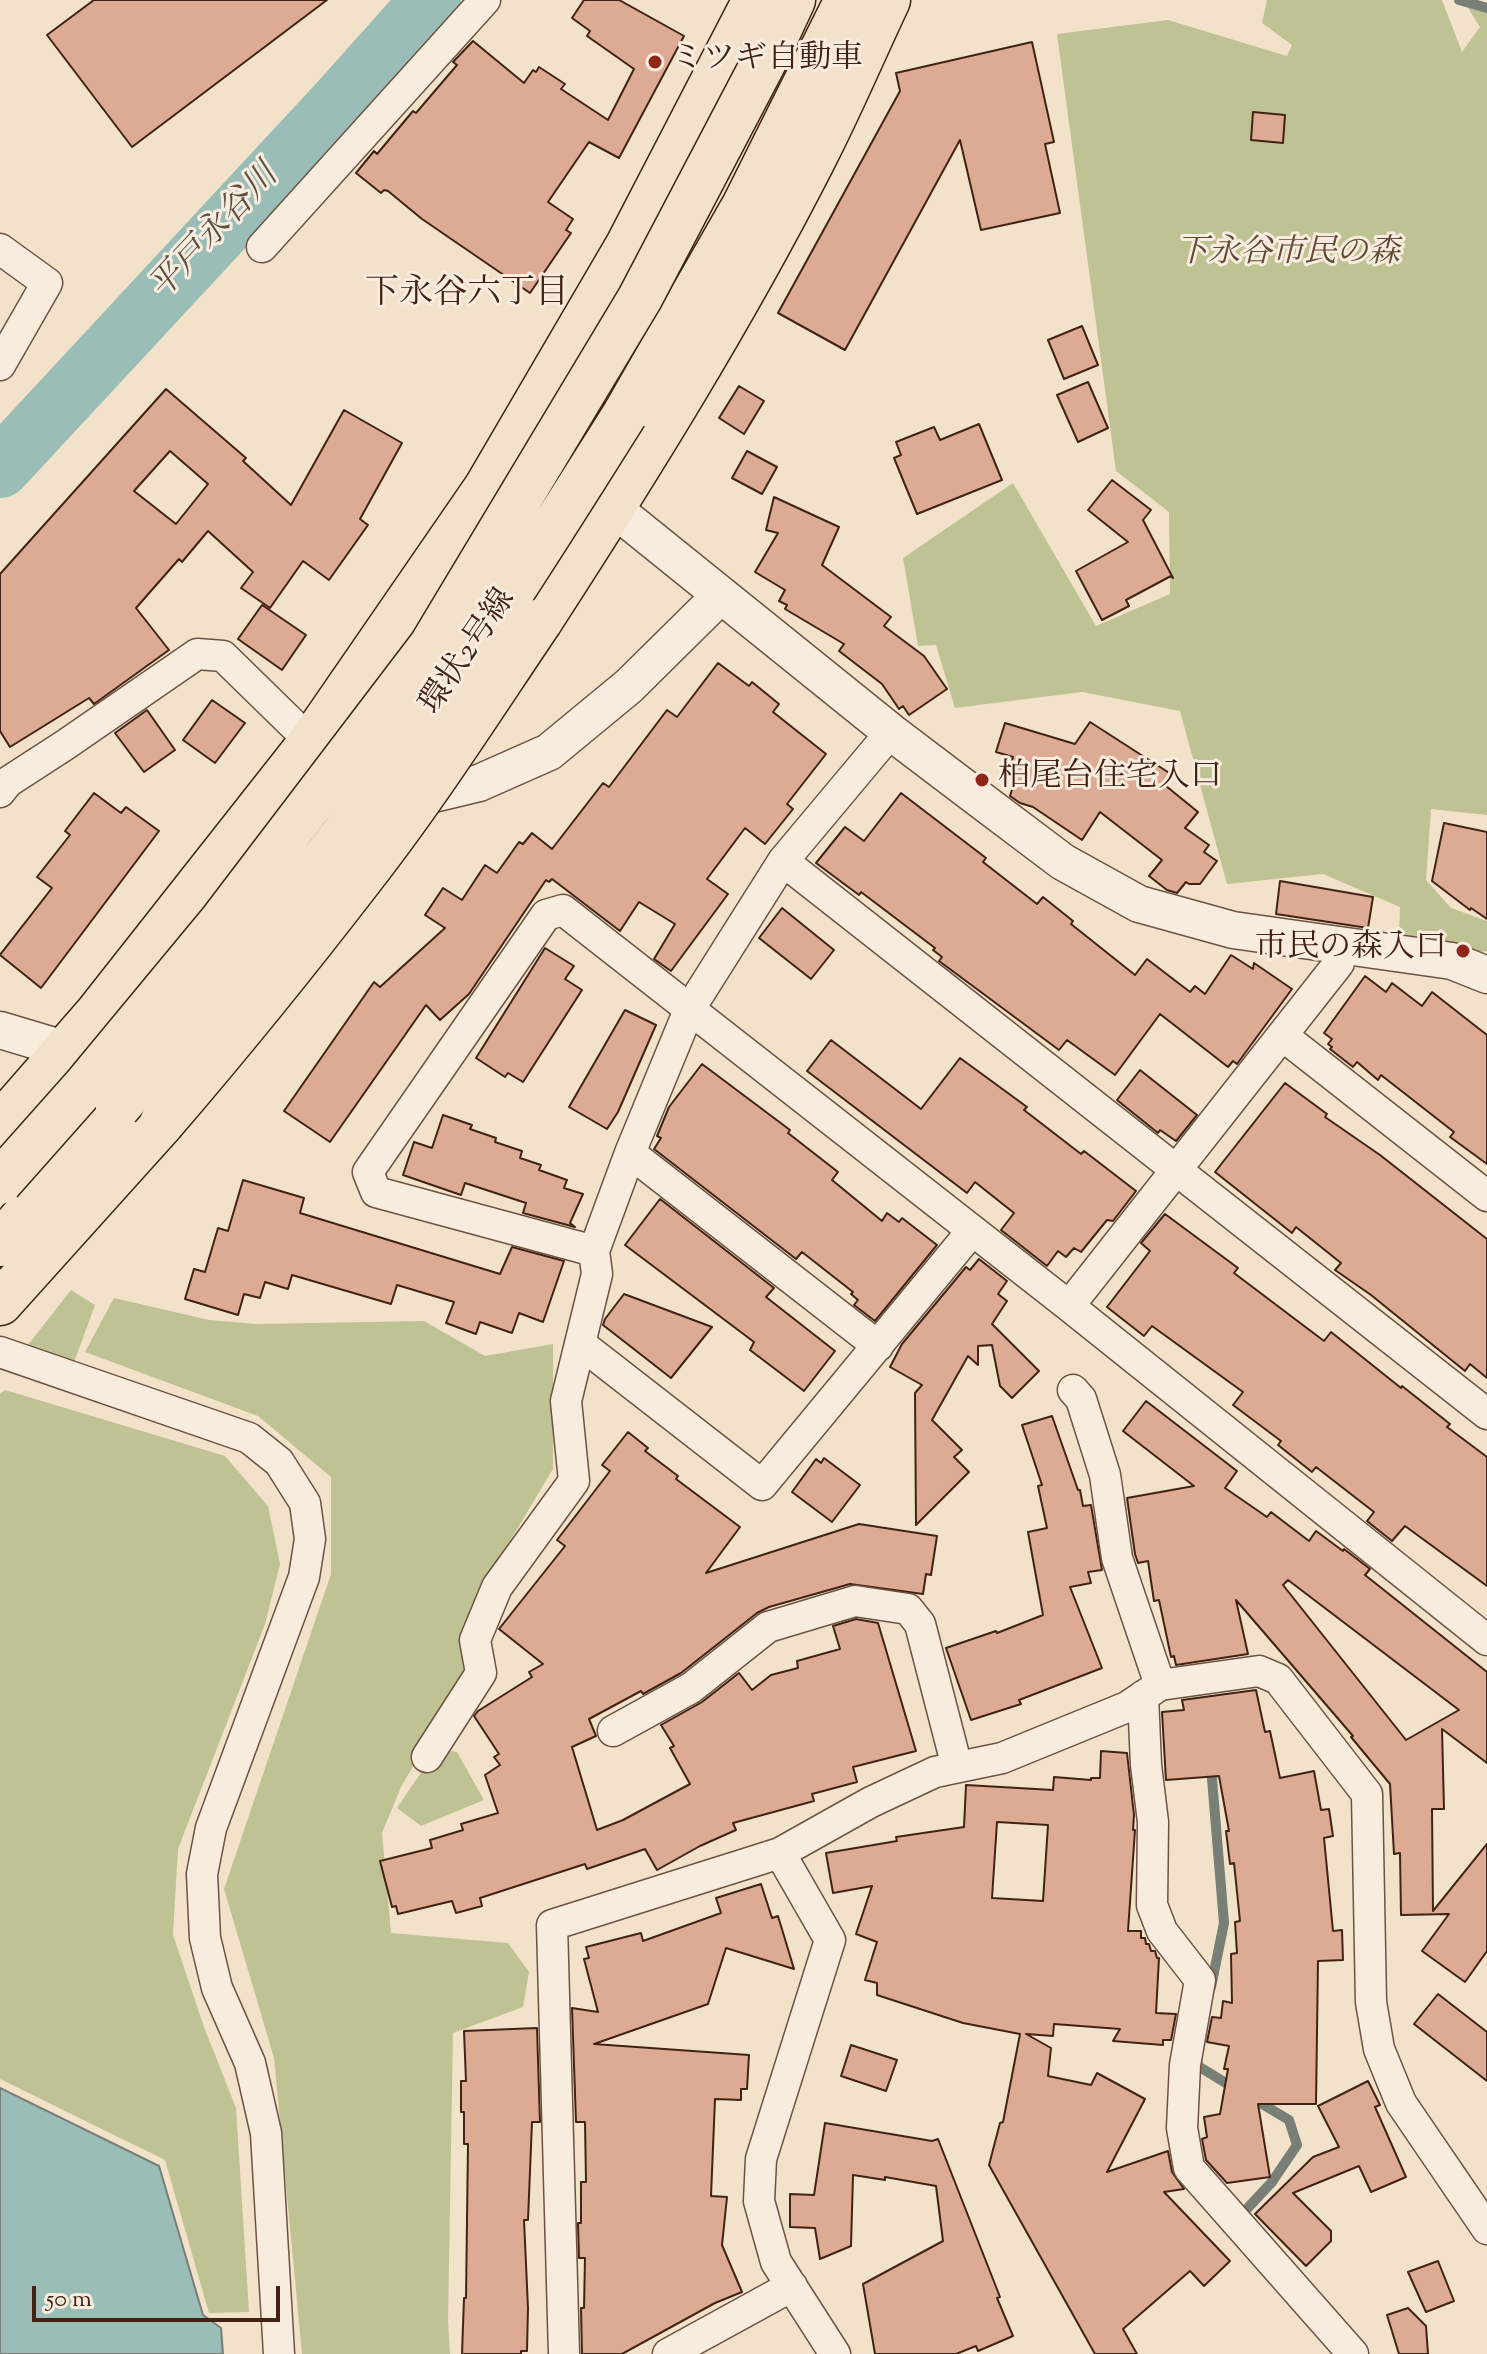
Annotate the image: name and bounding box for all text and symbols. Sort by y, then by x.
place label: ミツギ自動車 [671,43,863,81]
marker: ミツギ自動車 [646,53,664,71]
water label: 平戸永谷川 [143,158,289,310]
park label: 下永谷市民の森 [1176,237,1400,275]
district label: 下永谷六丁目 [365,276,569,316]
street label: 環状2号線 [414,583,526,723]
place label: 柏尾台住宅入口 [998,761,1222,799]
marker: 柏尾台住宅入口 [973,771,991,789]
place label: 市民の森入口 [1255,932,1447,970]
marker: 市民の森入口 [1454,942,1472,960]
scale bar [36,2270,284,2320]
text: 50 m [46,2283,92,2317]

